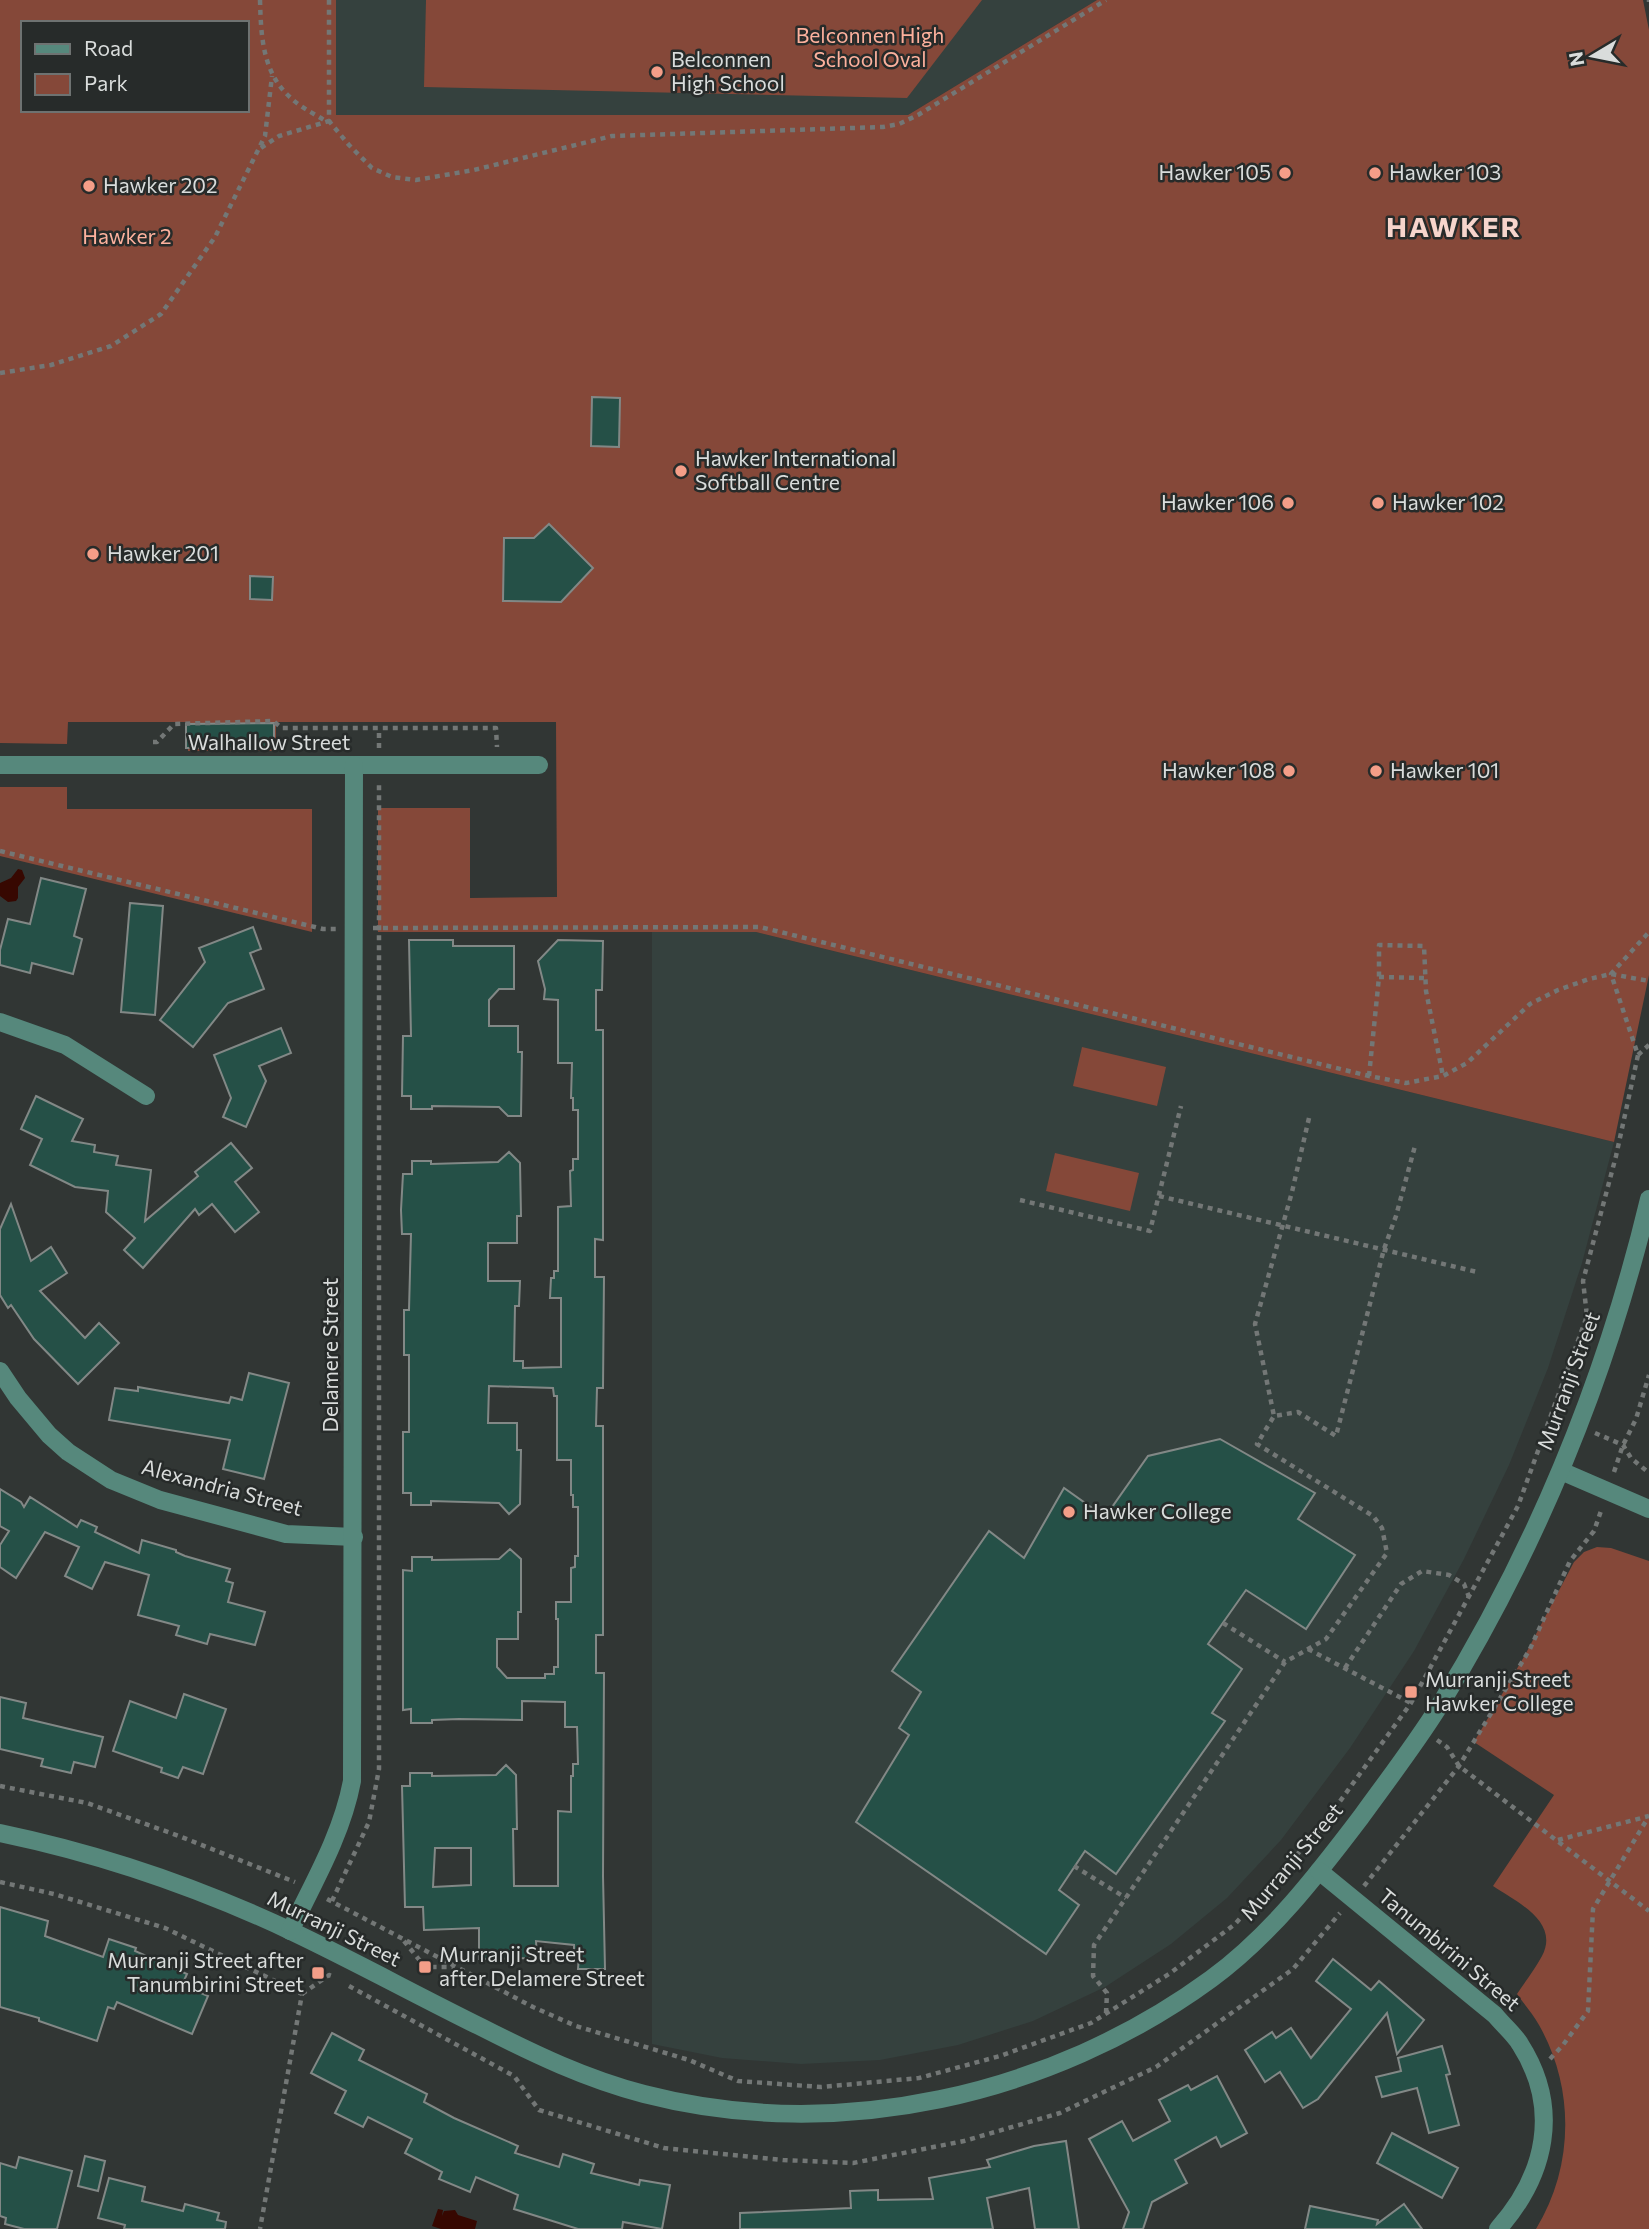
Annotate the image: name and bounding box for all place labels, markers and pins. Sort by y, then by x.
place label: Belconnen High School [671,46,785,95]
marker: Belconnen High School [649,64,665,80]
place label: Hawker 105 [1159,159,1271,184]
place label: Hawker 103 [1389,159,1501,184]
marker: Hawker 105 [1277,165,1293,181]
marker: Hawker 103 [1367,165,1383,181]
place label: Hawker 202 [103,172,218,197]
marker: Hawker 202 [81,178,97,194]
place label: Hawker International Softball Centre [695,445,896,494]
marker: Hawker International Softball Centre [673,463,689,479]
place label: Hawker 106 [1161,489,1274,514]
place label: Hawker 102 [1392,489,1504,514]
marker: Hawker 106 [1280,495,1296,511]
marker: Hawker 102 [1370,495,1386,511]
place label: Hawker 201 [107,540,219,565]
marker: Hawker 201 [85,546,101,562]
place label: Hawker 108 [1162,757,1275,782]
place label: Hawker 101 [1390,757,1499,782]
marker: Hawker 108 [1281,763,1297,779]
marker: Hawker 101 [1368,763,1384,779]
place label: Hawker College [1083,1498,1232,1523]
marker: Hawker College [1061,1504,1077,1520]
place label: Murranji Street Hawker College [1425,1666,1574,1715]
marker: Murranji Street Hawker College [1403,1684,1419,1700]
place label: Murranji Street after Delamere Street [439,1941,645,1990]
place label: Murranji Street after Tanumbirini Street [107,1947,304,1996]
marker: Murranji Street after Delamere Street [417,1959,433,1975]
marker: Murranji Street after Tanumbirini Street [310,1965,326,1981]

